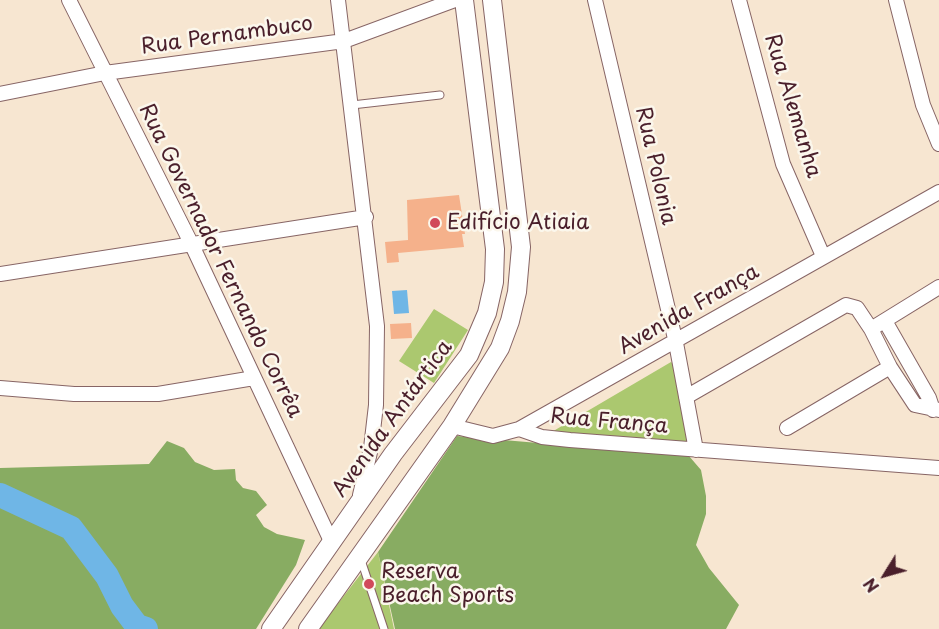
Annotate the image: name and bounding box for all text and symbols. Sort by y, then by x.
street label: Rua Pernambuco [139,11,315,61]
street label: Rua Alemanha [758,31,826,181]
street label: Rua Governador Fernando Corrêa [133,100,307,422]
street label: Rua Polonia [629,104,681,228]
place label: Edifício Atiaia [447,210,589,236]
marker: Edifício Atiaia [428,216,442,230]
street label: Avenida França [614,260,764,360]
street label: Avenida Antártica [328,336,458,502]
street label: Rua França [549,404,669,440]
north arrow [855,545,915,605]
place label: Reserva Beach Sports [381,559,514,609]
text: N [857,574,884,598]
marker: Reserva Beach Sports [362,577,376,591]

